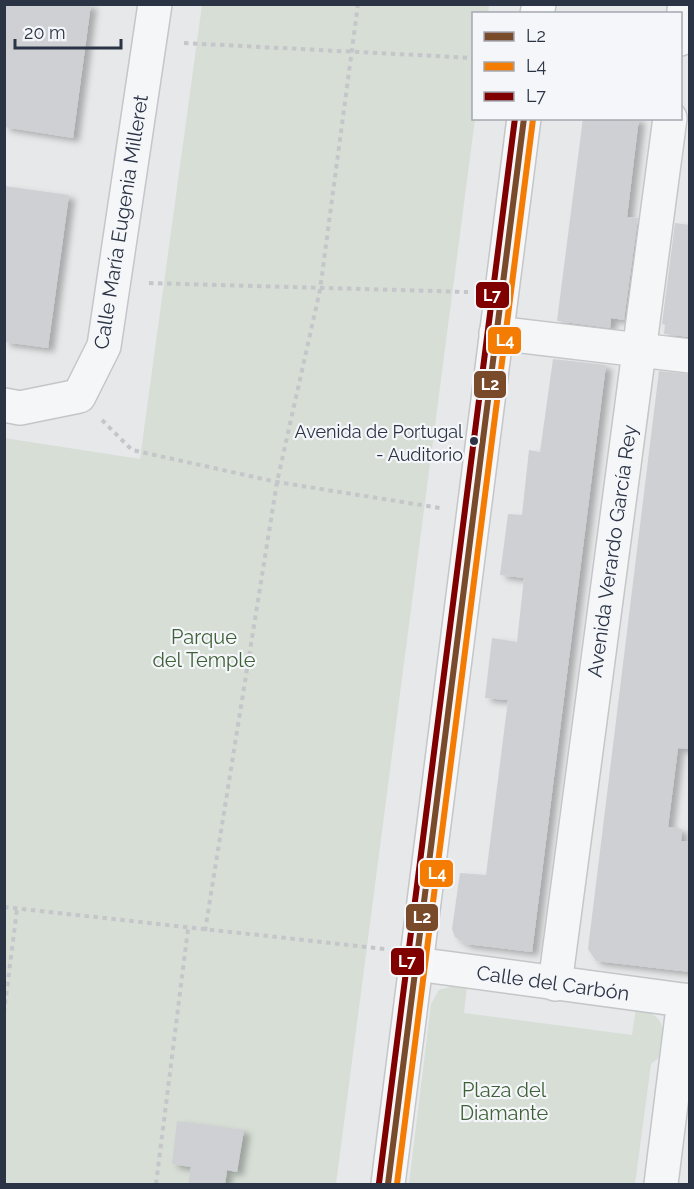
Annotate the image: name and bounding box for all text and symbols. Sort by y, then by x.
scale bar [15,12,122,50]
legend [472,12,682,120]
text: 20 m [24,22,66,43]
text: L2 [526,25,546,46]
text: L4 [526,55,546,76]
text: L7 [526,85,546,106]
street label: Calle María Eugenia Milleret [89,93,153,351]
line badge: L7 [475,281,510,309]
text: L7 [483,286,501,305]
line badge: L4 [487,326,522,355]
text: L4 [496,331,514,350]
line badge: L2 [473,370,507,399]
text: L2 [481,375,499,394]
place label: Avenida de Portugal - Auditorio [295,421,463,465]
street label: Avenida Verardo García Rey [582,423,642,679]
marker: Avenida de Portugal - Auditorio [468,435,480,447]
park label: Parque del Temple [152,625,256,672]
line badge: L4 [419,859,454,888]
text: L4 [428,864,446,883]
line badge: L2 [405,903,439,932]
text: L2 [413,908,431,927]
line badge: L7 [390,947,425,976]
text: L7 [398,952,416,971]
street label: Calle del Carbón [475,960,631,1006]
park label: Plaza del Diamante [460,1078,549,1125]

